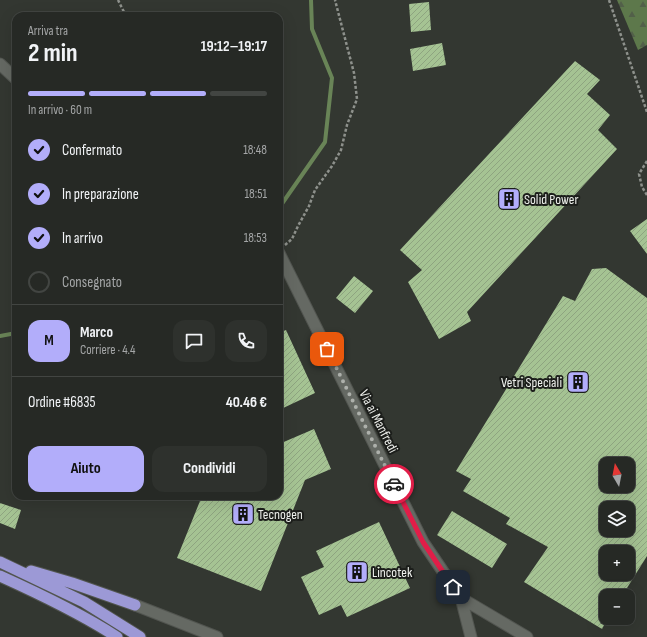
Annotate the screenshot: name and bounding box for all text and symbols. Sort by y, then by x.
text: Arriva tra [28,23,68,39]
text: 19:12–19:17 [201,37,267,56]
text: 2 min [28,38,78,69]
text: In arrivo · 60 m [28,102,92,118]
icon: check [28,139,50,161]
text: Confermato [62,141,122,160]
text: 18:48 [243,142,267,158]
icon: check [28,183,50,205]
text: In preparazione [62,185,139,204]
text: 18:51 [245,186,267,202]
building icon: Solid Power [496,186,522,212]
place label: Solid Power [524,191,578,208]
icon: check [28,227,50,249]
text: In arrivo [62,229,103,248]
text: 18:53 [244,230,267,246]
text: Consegnato [62,273,122,292]
button: chat [173,320,215,362]
button: phone [225,320,267,362]
text: Marco [80,323,113,342]
text: M [44,331,54,350]
pin [310,332,344,366]
icon: bag [316,338,338,360]
text: Corriere · 4.4 [80,342,135,358]
building icon: Vetri Speciali [565,369,591,395]
place label: Vetri Speciali [501,374,562,391]
street label: Via ai Manfredi [355,387,402,456]
text: Ordine #6835 [28,393,96,412]
text: 40.46 € [226,393,267,412]
button: Aiuto [28,446,144,492]
button: Condividi [152,446,267,492]
north arrow [599,457,635,493]
map controls [599,457,635,625]
courier [374,464,414,504]
icon: car [383,473,405,495]
building icon: Tecnogen [230,501,256,527]
button: layers [599,501,635,537]
place label: Tecnogen [258,506,303,523]
button: + [599,545,635,581]
building icon: Lincotek [344,559,370,585]
place label: Lincotek [372,564,413,581]
pin [436,570,470,604]
icon: home [442,576,464,598]
button: − [599,589,635,625]

